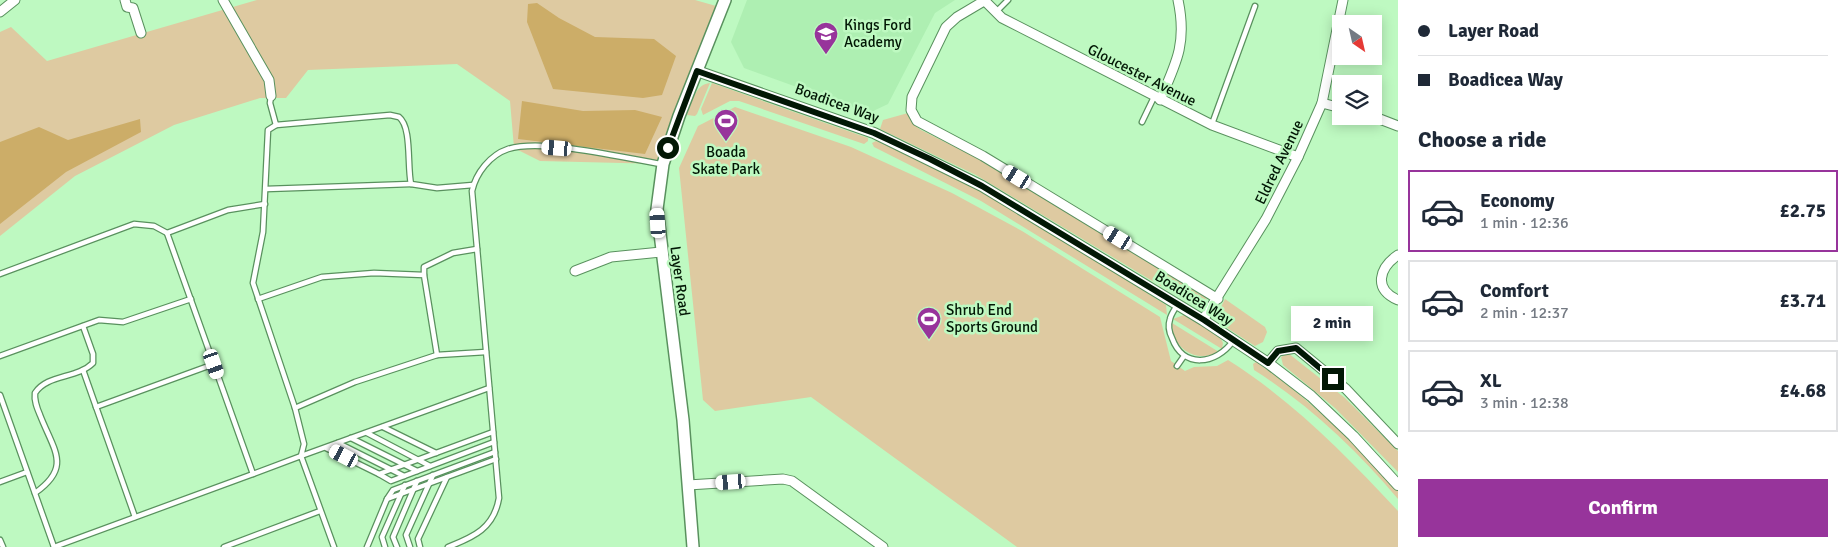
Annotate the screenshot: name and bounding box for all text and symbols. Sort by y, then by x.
north arrow [1332,15,1382,65]
map controls [1332,15,1382,125]
place label: Kings Ford Academy [844,16,912,51]
text: Layer Road [1448,19,1539,43]
school or university icon: Kings Ford Academy [813,21,839,55]
street label: Gloucester Avenue [1085,40,1199,110]
text: Boadicea Way [1448,68,1563,92]
button: layers [1332,75,1382,125]
street label: Boadicea Way [792,79,882,127]
sports icon: Boada Skate Park [713,108,739,142]
street label: Eldred Avenue [1251,117,1307,207]
text: Choose a ride [1418,126,1546,153]
route start [657,137,679,159]
car [541,139,572,157]
place label: Boada Skate Park [692,143,760,178]
car [1000,163,1033,191]
icon: car [1420,189,1465,234]
text: Economy [1480,189,1554,213]
text: £2.75 [1780,199,1826,223]
car [649,208,666,238]
text: 1 min · 12:36 [1480,213,1569,233]
car [1101,224,1134,252]
street label: Layer Road [666,245,694,317]
street label: Boadicea Way [1152,267,1236,329]
icon: car [1420,279,1465,324]
text: Comfort [1480,279,1549,303]
text: £3.71 [1780,289,1826,313]
place label: Shrub End Sports Ground [946,301,1038,336]
text: 2 min · 12:37 [1480,303,1569,323]
sports icon: Shrub End Sports Ground [916,306,942,340]
callout: 2 min [1292,306,1374,342]
text: 2 min [1313,313,1351,333]
car [202,347,225,381]
route end [1322,368,1344,390]
icon: car [1420,369,1465,414]
text: XL [1480,369,1502,393]
text: £4.68 [1780,379,1826,403]
text: 3 min · 12:38 [1480,393,1569,413]
car [327,443,360,469]
car [715,473,746,491]
button: Confirm [1418,479,1828,537]

